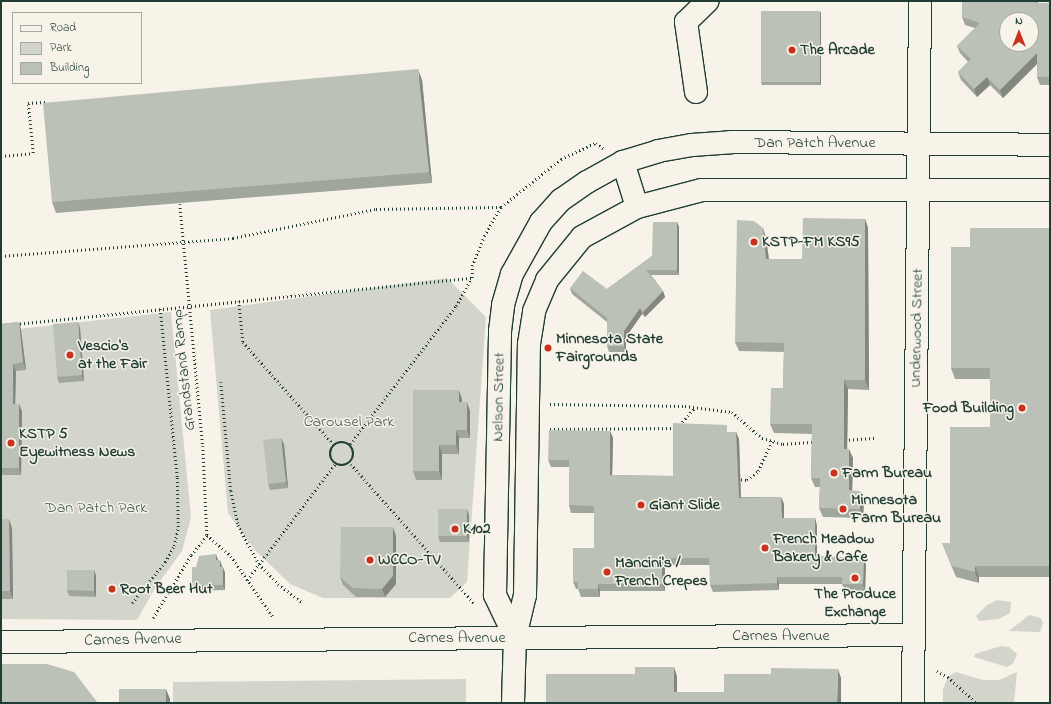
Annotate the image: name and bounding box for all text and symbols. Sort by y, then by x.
legend [12,12,142,84]
north arrow [999,12,1039,52]
text: N [1015,13,1023,29]
text: Road [50,19,76,37]
text: Park [50,39,72,57]
place label: The Arcade [800,40,875,60]
marker: The Arcade [787,45,797,55]
text: Building [50,59,89,77]
street label: Dan Patch Avenue [754,133,876,153]
place label: KSTP-FM KS95 [762,232,860,252]
marker: KSTP-FM KS95 [749,237,759,247]
street label: Underwood Street [906,268,928,388]
street label: Grandstand Ramp [168,308,200,432]
place label: Minnesota State Fairgrounds [556,329,663,367]
place label: Vescio's at the Fair [78,336,147,374]
marker: Minnesota State Fairgrounds [543,343,553,353]
marker: Vescio's at the Fair [65,350,75,360]
street label: Nelson Street [489,352,509,442]
place label: Food Building [923,398,1014,418]
marker: Food Building [1017,403,1027,413]
park label: Carousel Park [304,412,394,432]
place label: KSTP 5 Eyewitness News [19,424,135,462]
marker: KSTP 5 Eyewitness News [6,438,16,448]
place label: Farm Bureau [842,463,932,483]
marker: Farm Bureau [829,468,839,478]
place label: Minnesota Farm Bureau [851,490,941,528]
place label: Giant Slide [649,495,720,515]
park label: Dan Patch Park [45,498,147,518]
marker: Giant Slide [636,500,646,510]
marker: Minnesota Farm Bureau [838,504,848,514]
place label: K102 [463,519,491,539]
marker: K102 [450,524,460,534]
place label: French Meadow Bakery & Cafe [773,529,874,567]
marker: French Meadow Bakery & Cafe [760,543,770,553]
place label: WCCO-TV [378,550,440,570]
place label: Mancini's / French Crepes [615,553,708,591]
marker: WCCO-TV [365,555,375,565]
marker: Mancini's / French Crepes [602,567,612,577]
marker: The Produce Exchange [850,573,860,583]
place label: Root Beer Hut [120,579,213,599]
marker: Root Beer Hut [107,584,117,594]
place label: The Produce Exchange [814,584,896,622]
street label: Carnes Avenue [732,626,830,646]
street label: Carnes Avenue [408,628,506,648]
street label: Carnes Avenue [84,630,182,650]

